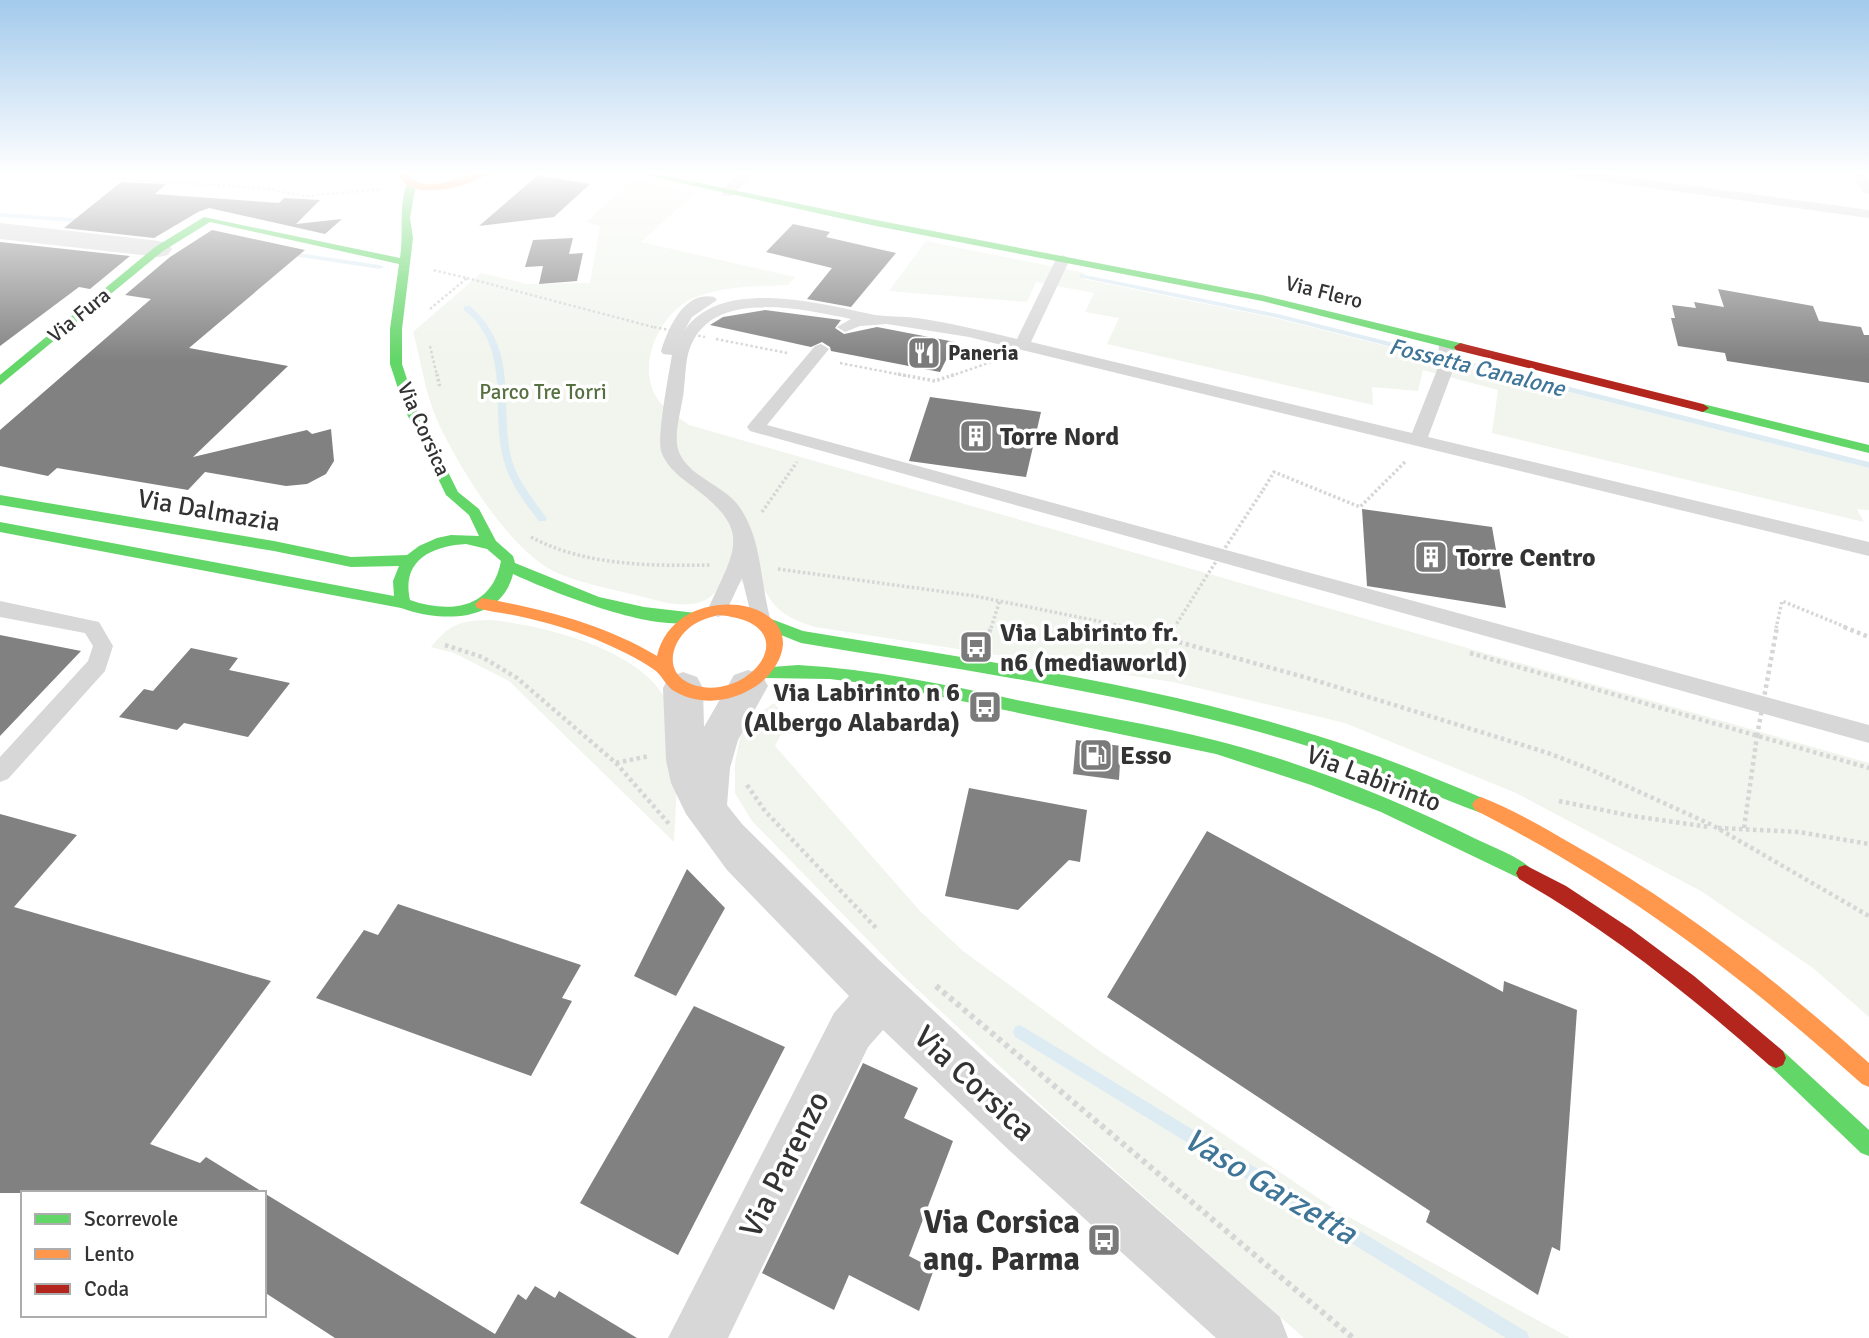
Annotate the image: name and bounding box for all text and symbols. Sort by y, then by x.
street label: Via Flero [1283,270,1365,314]
street label: Via Fura [42,282,116,348]
water label: Fossetta Canalone [1386,332,1569,404]
restaurant icon: Paneria [905,334,943,372]
place label: Paneria [948,340,1019,366]
street label: Via Corsica [392,378,456,480]
park label: Parco Tre Torri [479,379,607,405]
building icon: Torre Nord [957,417,995,455]
place label: Torre Nord [1000,421,1119,453]
street label: Via Dalmazia [135,483,283,539]
building icon: Torre Centro [1412,538,1450,576]
place label: Torre Centro [1456,542,1596,574]
place label: Via Labirinto fr. n6 (mediaworld) [1000,617,1188,679]
bus stop icon: Via Labirinto fr. n6 (mediaworld) [957,628,995,666]
place label: Via Labirinto n 6 (Albergo Alabarda) [743,677,960,739]
bus stop icon: Via Labirinto n 6 (Albergo Alabarda) [966,688,1004,726]
fuel station icon: Esso [1077,736,1115,774]
street label: Via Labirinto [1302,739,1446,819]
place label: Esso [1120,740,1172,772]
street label: Via Corsica [906,1017,1043,1149]
street label: Via Parenzo [731,1084,838,1244]
water label: Vaso Garzetta [1176,1119,1365,1255]
legend [21,1191,266,1317]
place label: Via Corsica ang. Parma [923,1203,1080,1279]
text: Scorrevole [84,1206,178,1232]
bus stop icon: Via Corsica ang. Parma [1085,1221,1123,1259]
text: Lento [84,1241,134,1267]
text: Coda [84,1276,129,1302]

